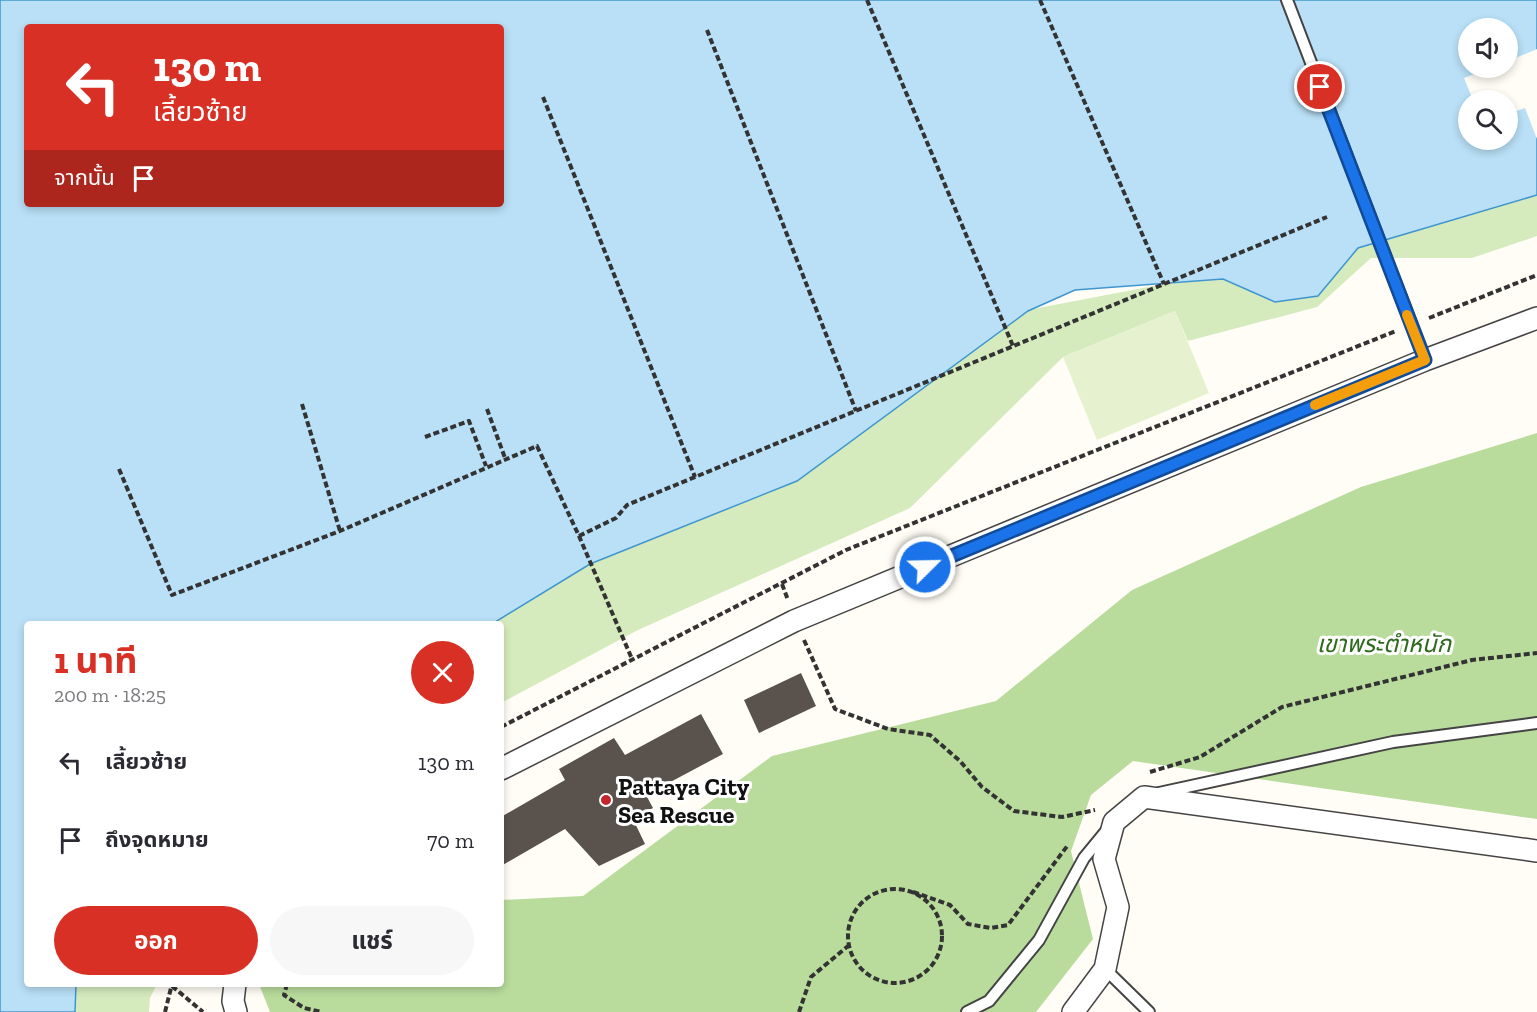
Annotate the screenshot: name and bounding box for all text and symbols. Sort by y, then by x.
map controls [1458,18,1518,150]
button: sound [1458,18,1518,78]
text: 130 m [153,41,261,92]
icon: left [54,48,132,126]
pin [1294,61,1345,112]
icon: arrive [1303,70,1336,103]
button: search [1458,90,1518,150]
text: เลี้ยวซ้าย [153,96,247,128]
icon: arrive [127,162,160,195]
text: จากนั้น [54,164,115,191]
position arrow [893,535,957,599]
park label: เขาพระตำหนัก [1317,629,1453,658]
text: 1 นาที [54,639,137,682]
button: close [411,641,474,704]
text: 200 m · 18:25 [54,683,166,707]
icon: left [54,746,87,779]
text: เลี้ยวซ้าย [105,748,187,775]
text: 130 m [418,749,474,776]
place label: Pattaya City Sea Rescue [618,772,750,829]
marker: Pattaya City Sea Rescue [599,793,613,807]
icon: arrive [54,824,87,857]
text: ถึงจุดหมาย [105,826,209,853]
text: 70 m [427,827,474,854]
button: ออก [54,906,258,975]
button: แชร์ [270,906,474,975]

